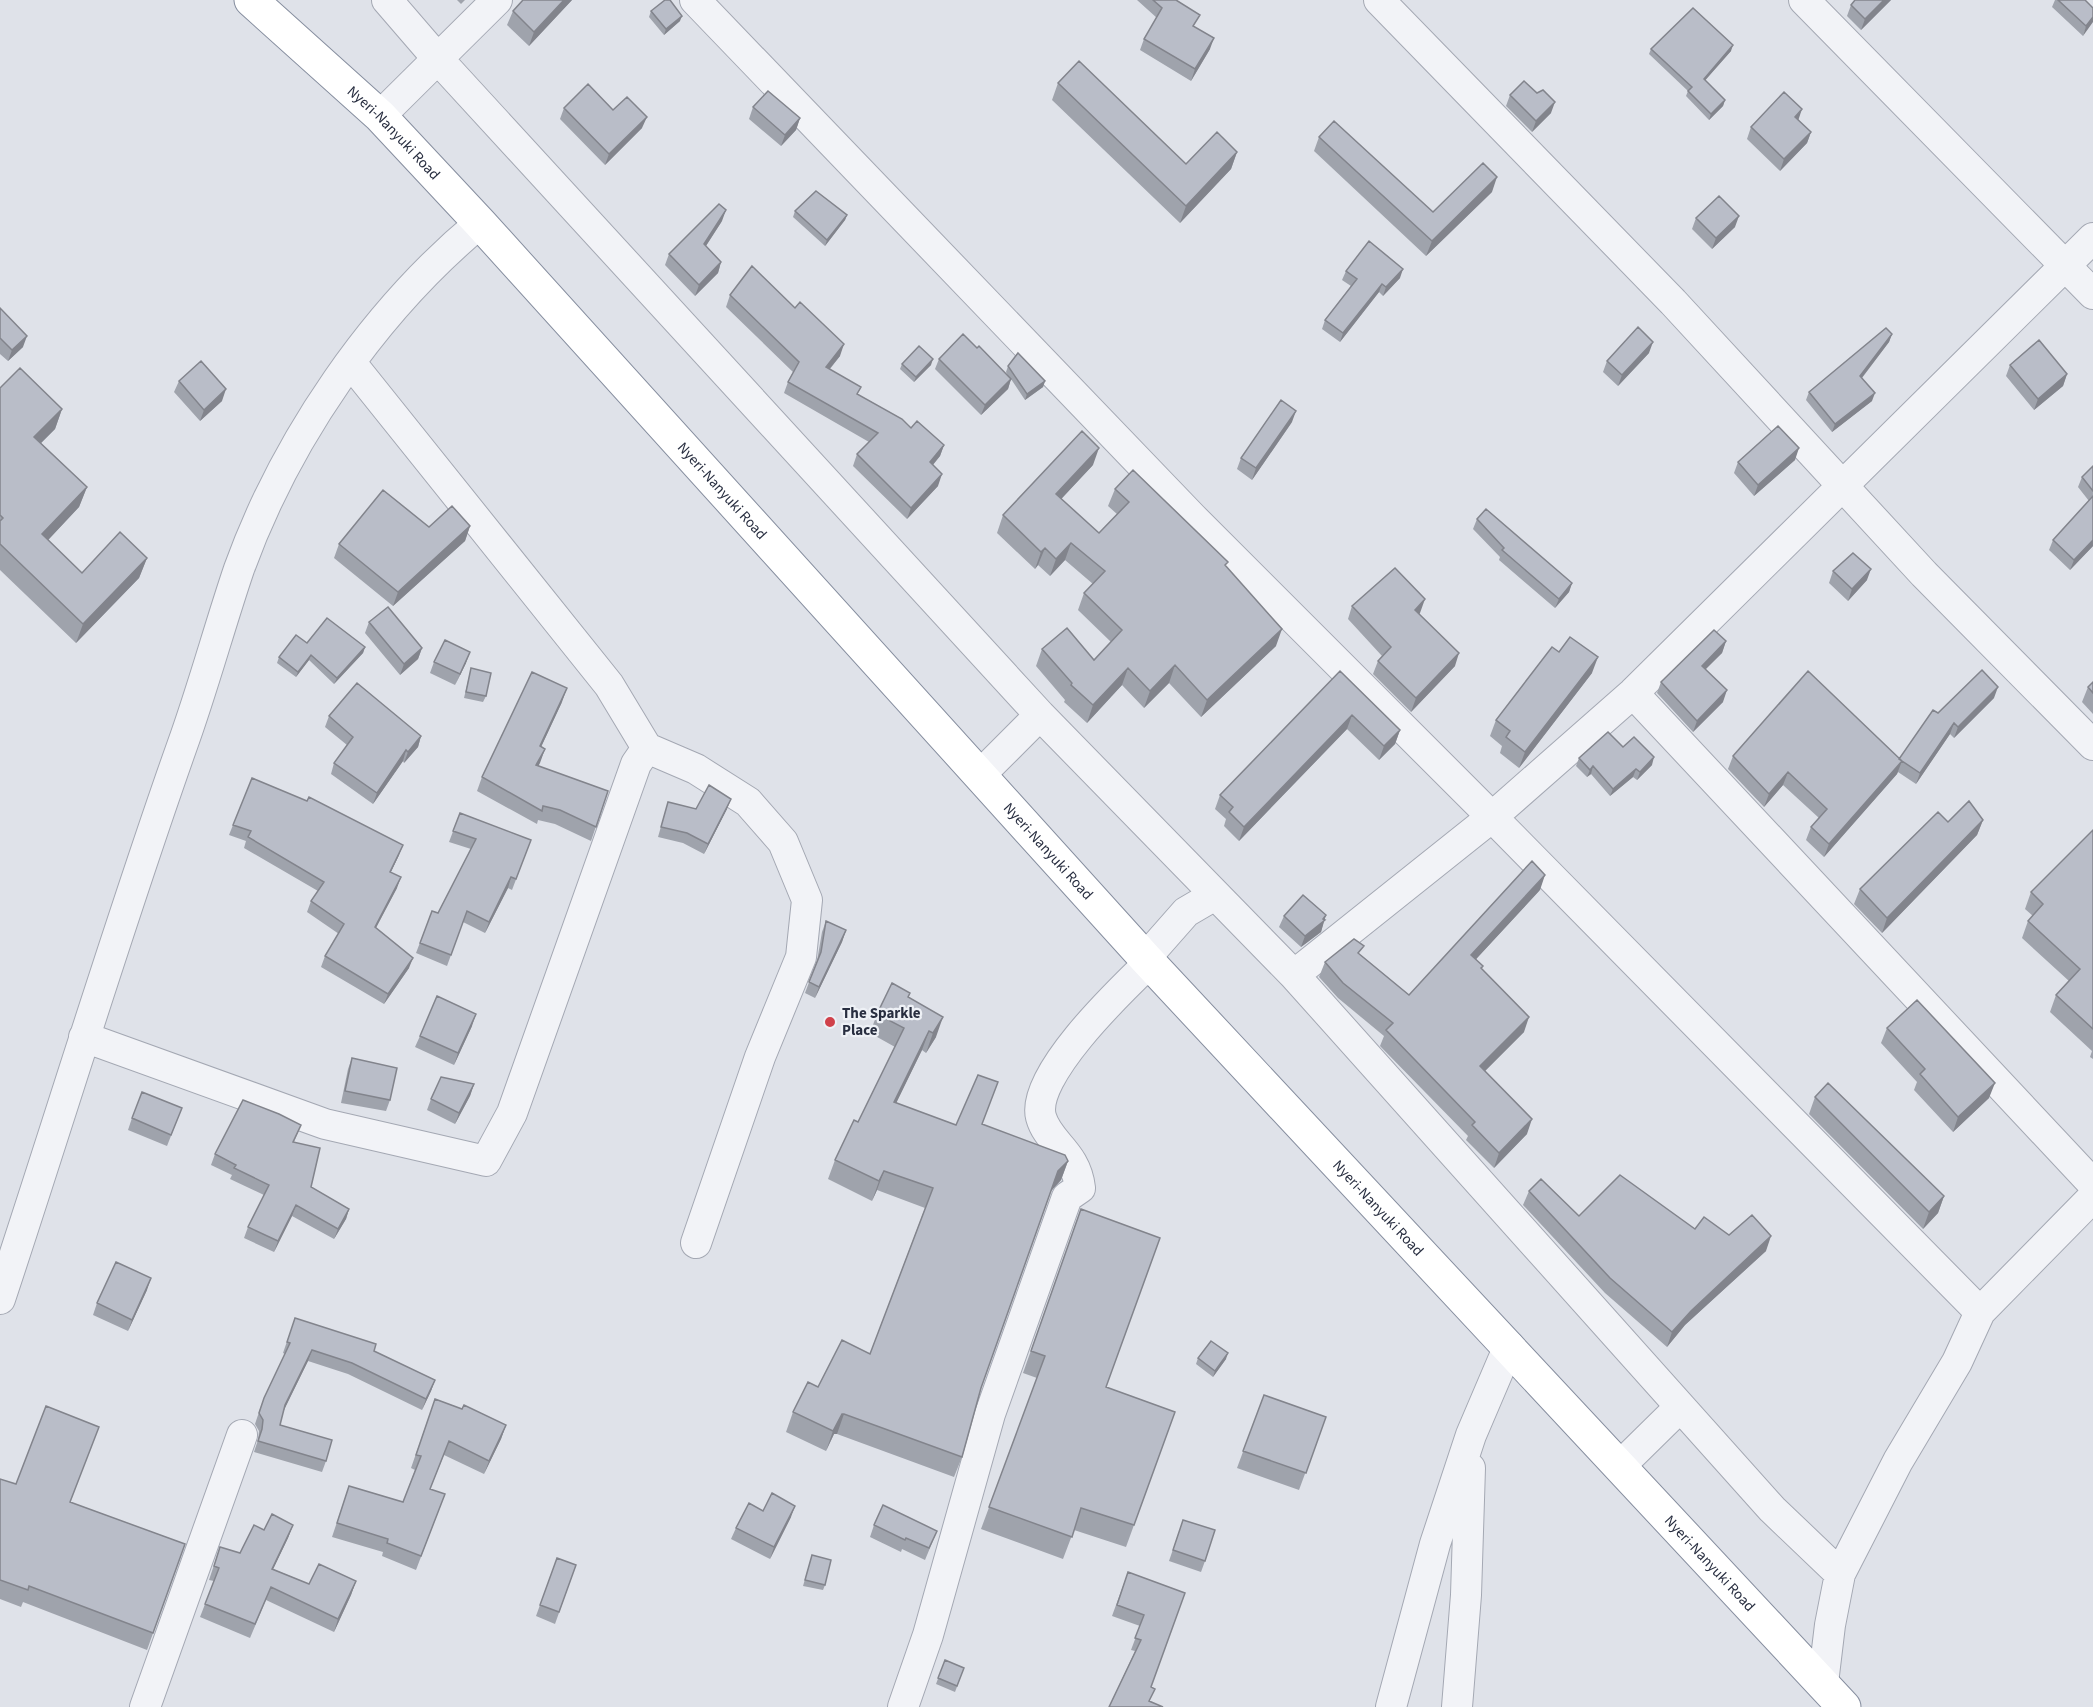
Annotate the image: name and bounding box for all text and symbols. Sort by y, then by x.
street label: Nyeri-Nanyuki Road [342,81,445,185]
street label: Nyeri-Nanyuki Road [672,438,772,544]
street label: Nyeri-Nanyuki Road [998,798,1098,905]
place label: The Sparkle Place [842,1003,921,1041]
marker: The Sparkle Place [823,1015,837,1029]
street label: Nyeri-Nanyuki Road [1328,1155,1428,1261]
street label: Nyeri-Nanyuki Road [1659,1511,1760,1616]

